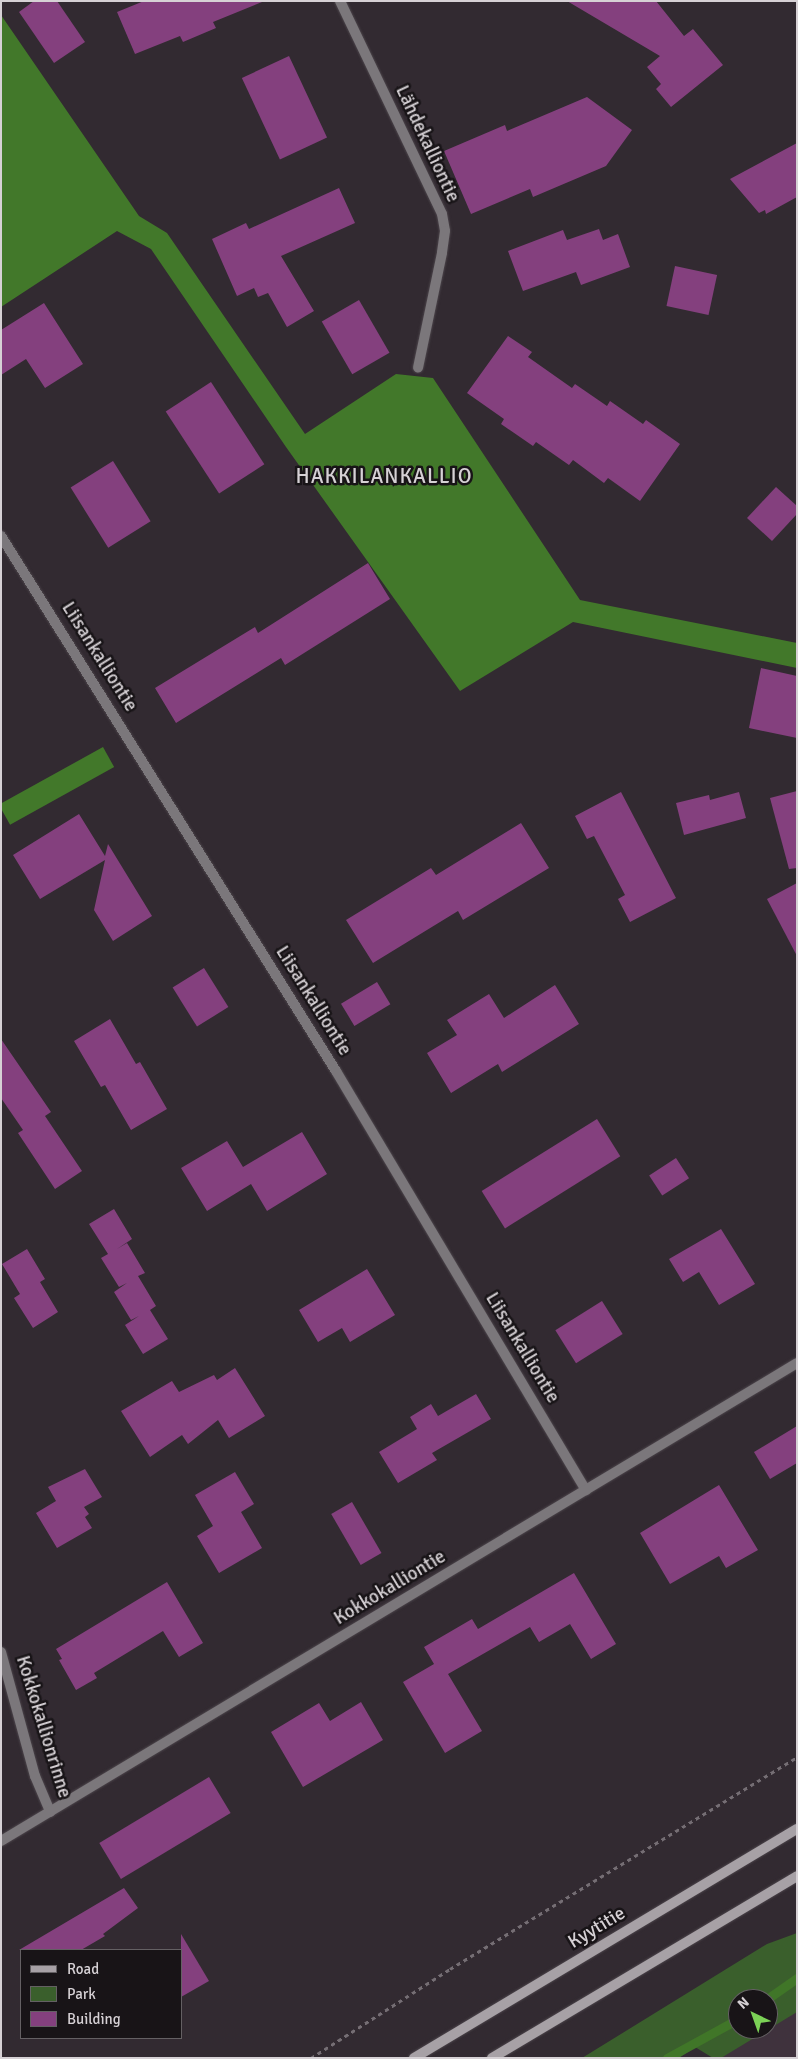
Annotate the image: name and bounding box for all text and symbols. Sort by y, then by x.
street label: Lähdekalliontie [390,82,464,206]
district label: HAKKILANKALLIO [294,463,474,489]
street label: Liisankalliontie [56,598,142,716]
street label: Liisankalliontie [270,942,356,1060]
street label: Liisankalliontie [480,1289,564,1407]
street label: Kokkokalliontie [330,1546,450,1630]
street label: Kokkokallionrinne [11,1653,75,1801]
street label: Kyytitie [564,1902,630,1954]
legend [20,1949,182,2039]
text: Road [67,1960,99,1978]
text: Park [67,1985,96,2003]
north arrow [728,1989,778,2039]
text: N [734,1994,753,2013]
text: Building [67,2010,121,2028]

